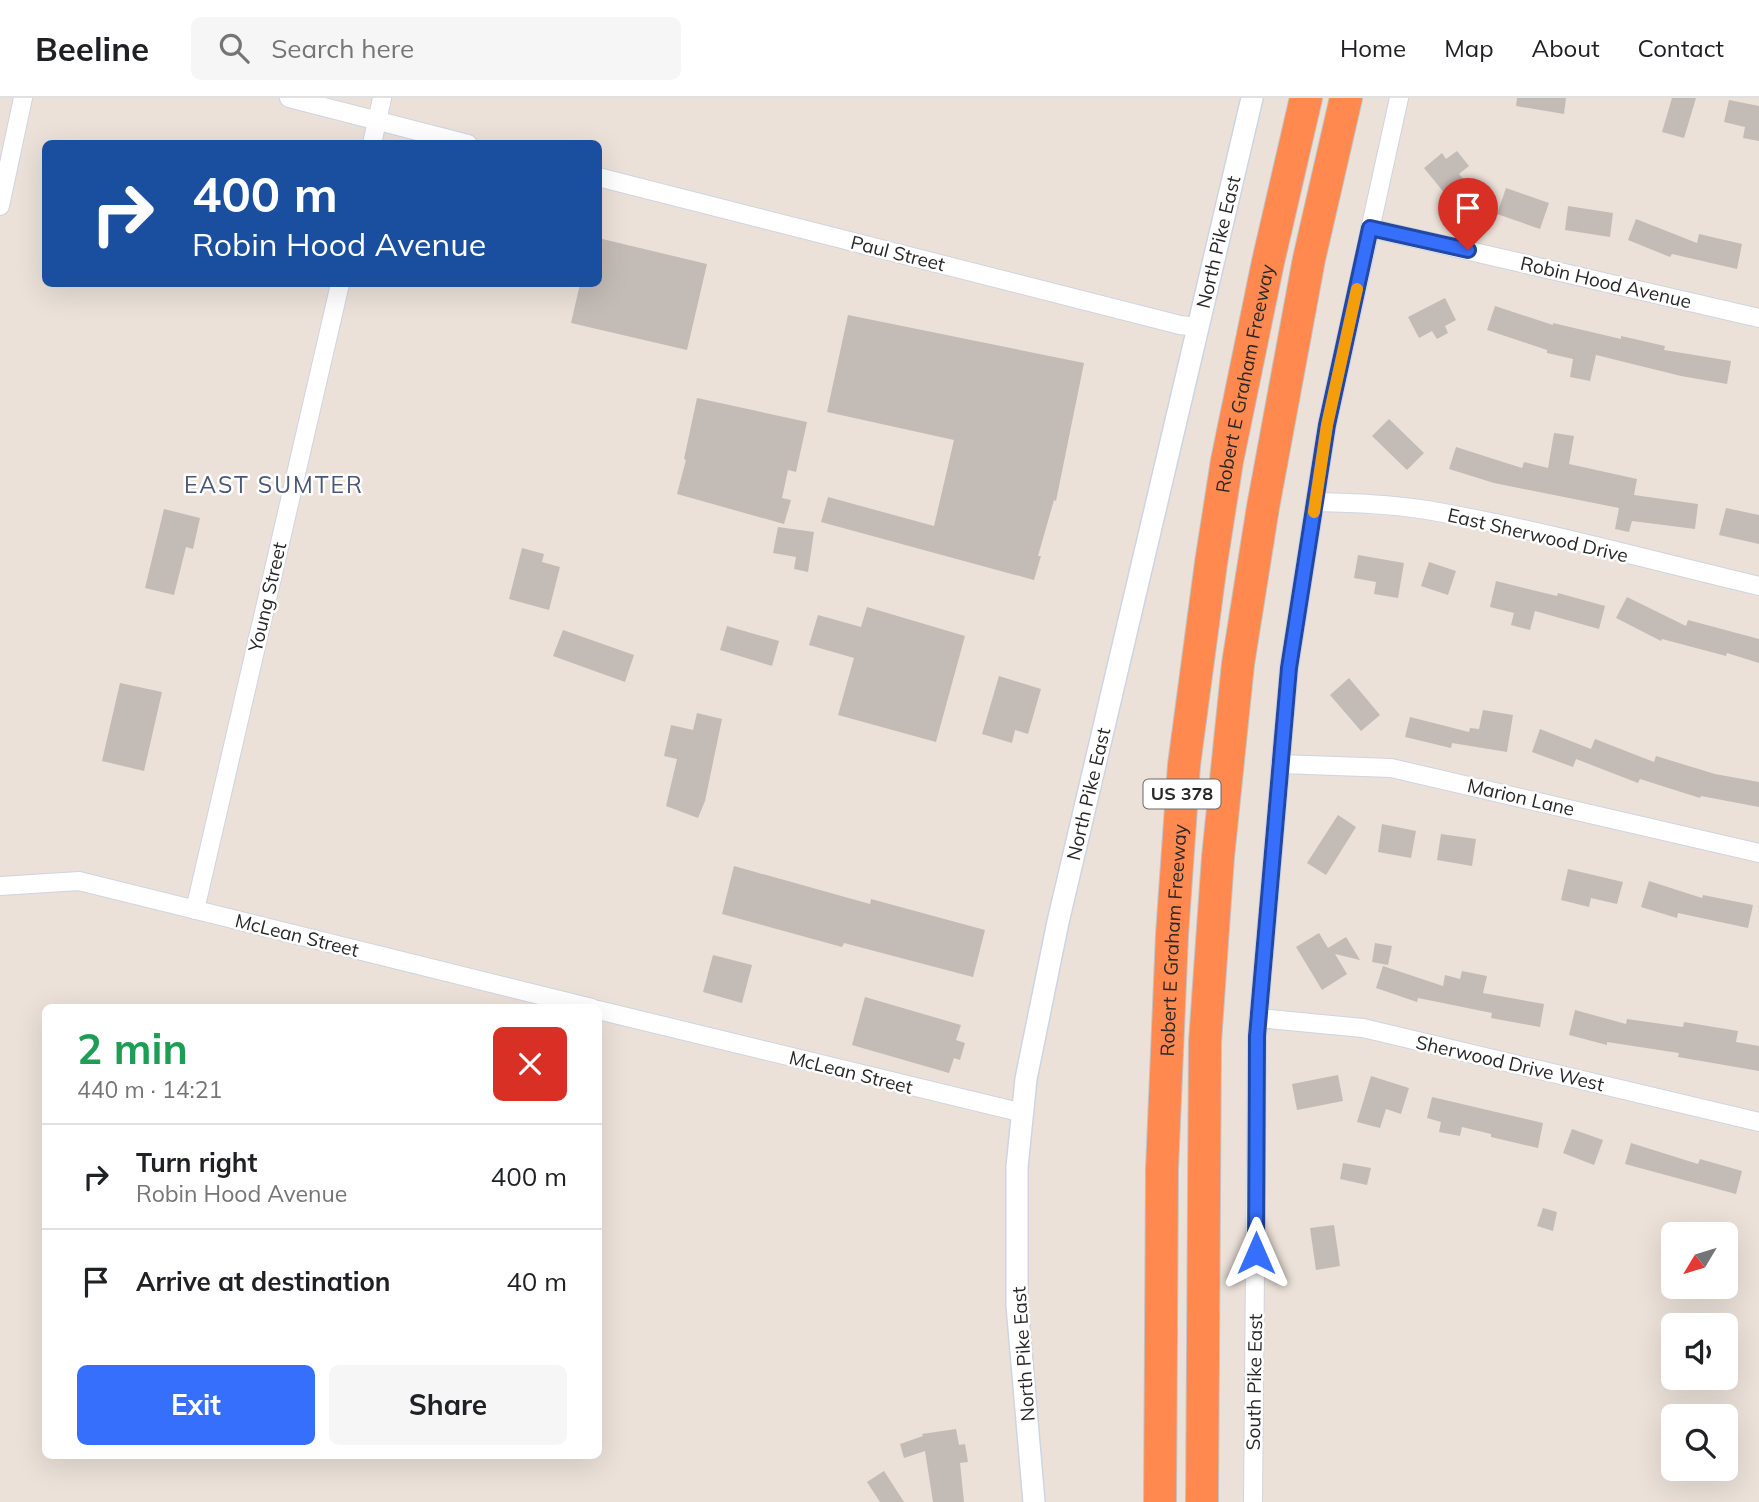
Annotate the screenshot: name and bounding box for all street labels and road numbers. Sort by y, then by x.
street label: North Pike East [1191,173,1245,311]
street label: Paul Street [848,230,948,276]
street label: Robin Hood Avenue [1518,251,1694,313]
street label: Robert E Graham Freeway [1210,262,1279,494]
street label: East Sherwood Drive [1445,503,1631,567]
street label: Young Street [242,539,291,655]
street label: North Pike East [1061,725,1115,863]
street label: Marion Lane [1465,773,1577,821]
road number: US 378 [1144,780,1220,808]
street label: Robert E Graham Freeway [1155,823,1192,1057]
street label: McLean Street [233,908,362,962]
street label: Sherwood Drive West [1414,1030,1607,1096]
street label: McLean Street [787,1045,916,1099]
street label: North Pike East [1006,1285,1040,1422]
street label: South Pike East [1241,1313,1267,1450]

